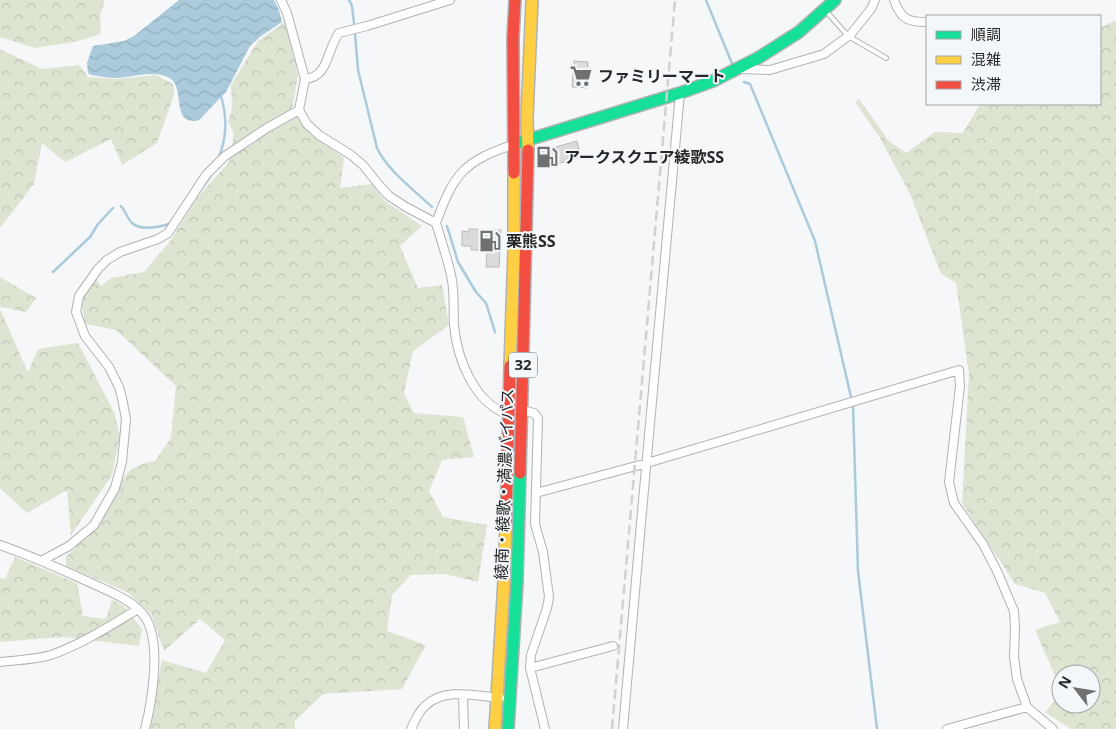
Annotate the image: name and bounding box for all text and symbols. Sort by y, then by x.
legend [926,15,1101,105]
text: 順調 [971,24,1001,44]
text: 混雑 [971,49,1001,69]
supermarket icon: ファミリーマート [568,63,594,89]
place label: ファミリーマート [598,65,726,87]
text: 渋滞 [971,74,1001,94]
fuel station icon: アークスクエア綾歌SS [534,144,560,170]
place label: アークスクエア綾歌SS [564,146,724,168]
fuel station icon: 栗熊SS [477,228,503,254]
place label: 栗熊SS [506,230,556,252]
road number: 32 [509,352,537,378]
street label: 綾南・綾歌・満濃バイパス [490,388,518,580]
north arrow [1051,664,1101,714]
text: N [1053,672,1076,692]

